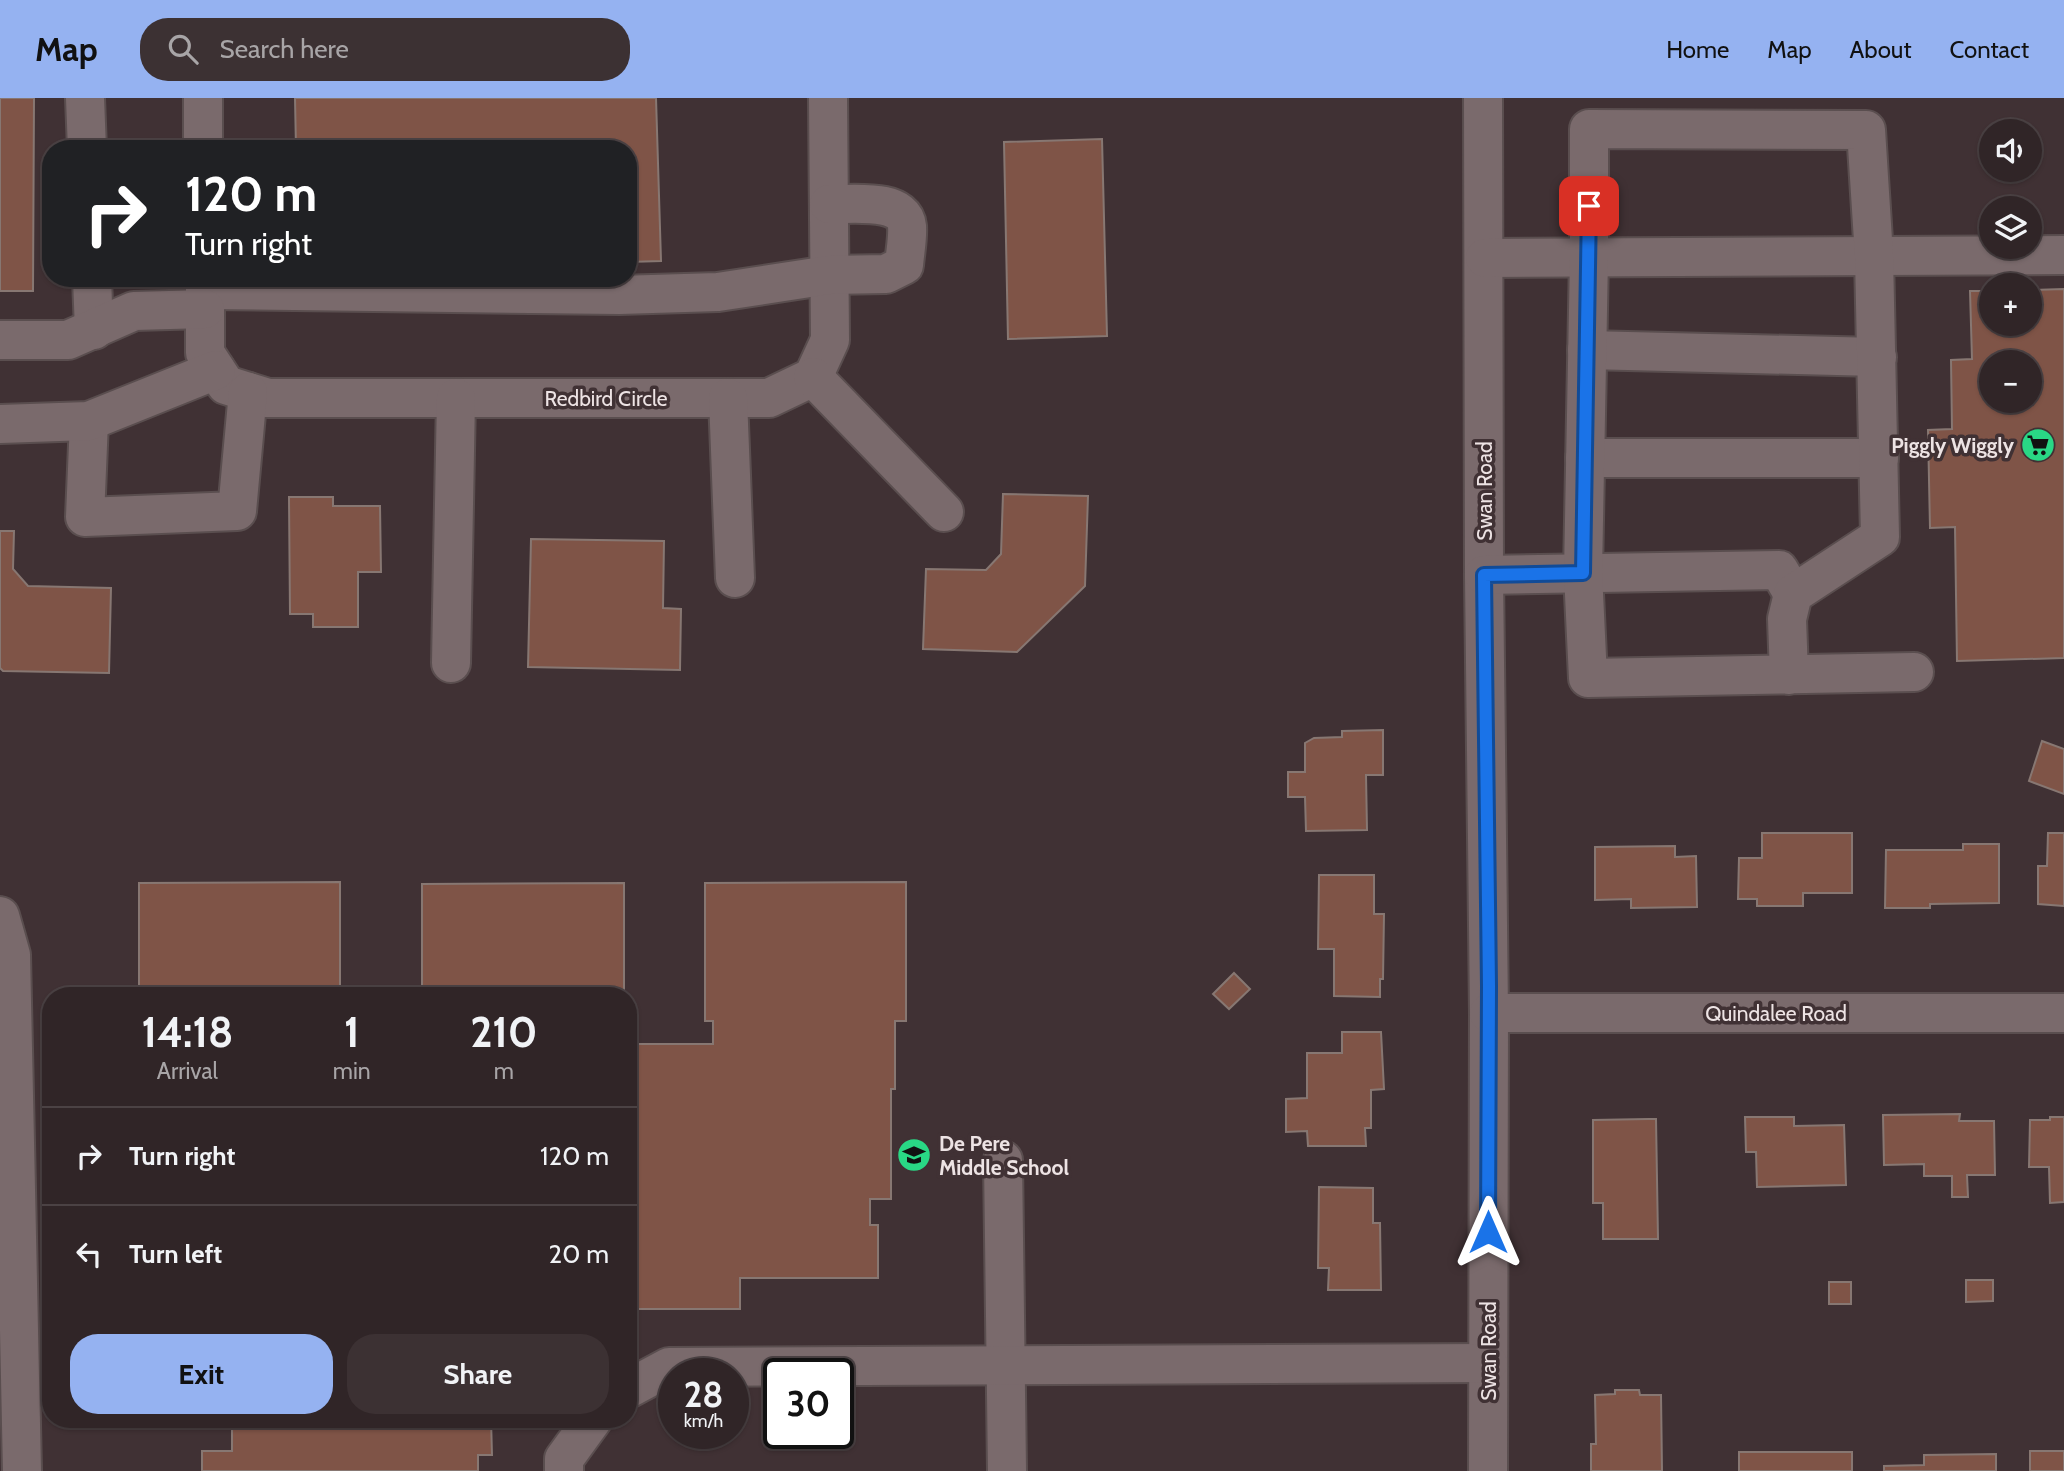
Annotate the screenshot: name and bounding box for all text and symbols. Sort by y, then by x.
search box [140,18,630,81]
text: Map [35,29,98,69]
icon: search [164,30,202,68]
text: Search here [220,33,349,65]
text: Home [1666,35,1729,64]
text: Map [1767,35,1812,64]
text: About [1850,35,1912,64]
text: Contact [1950,35,2029,64]
map controls [1979,119,2042,413]
button: sound [1979,119,2042,182]
text: 120 m [185,164,317,223]
icon: right [70,168,161,259]
pin [1559,176,1619,236]
icon: arrive [1570,187,1608,225]
button: layers [1979,196,2042,259]
text: Turn right [185,224,312,263]
button: + [1979,273,2042,336]
button: − [1979,350,2042,413]
street label: Redbird Circle [544,386,668,411]
supermarket icon: Piggly Wiggly [2019,426,2057,464]
place label: Piggly Wiggly [1891,433,2015,458]
street label: Swan Road [1472,441,1497,541]
street label: Quindalee Road [1705,1001,1847,1026]
text: 14:18 [141,1006,233,1058]
text: 1 [344,1006,359,1058]
text: 210 [470,1006,538,1058]
text: Arrival [157,1057,218,1085]
text: min [333,1057,371,1085]
text: m [494,1057,514,1085]
place label: De Pere Middle School [939,1131,1070,1180]
school or university icon: De Pere Middle School [895,1136,933,1174]
icon: right [70,1137,108,1175]
text: Turn right [129,1140,235,1172]
text: 120 m [540,1140,609,1172]
position arrow [1451,1195,1525,1269]
icon: left [70,1235,108,1273]
text: Turn left [129,1238,222,1270]
text: 20 m [549,1238,609,1270]
street label: Swan Road [1476,1301,1501,1401]
button: Exit [70,1334,333,1414]
button: Share [347,1334,609,1414]
speed limit sign: 30 [763,1358,854,1449]
text: 28 [684,1373,723,1416]
text: km/h [684,1410,723,1432]

